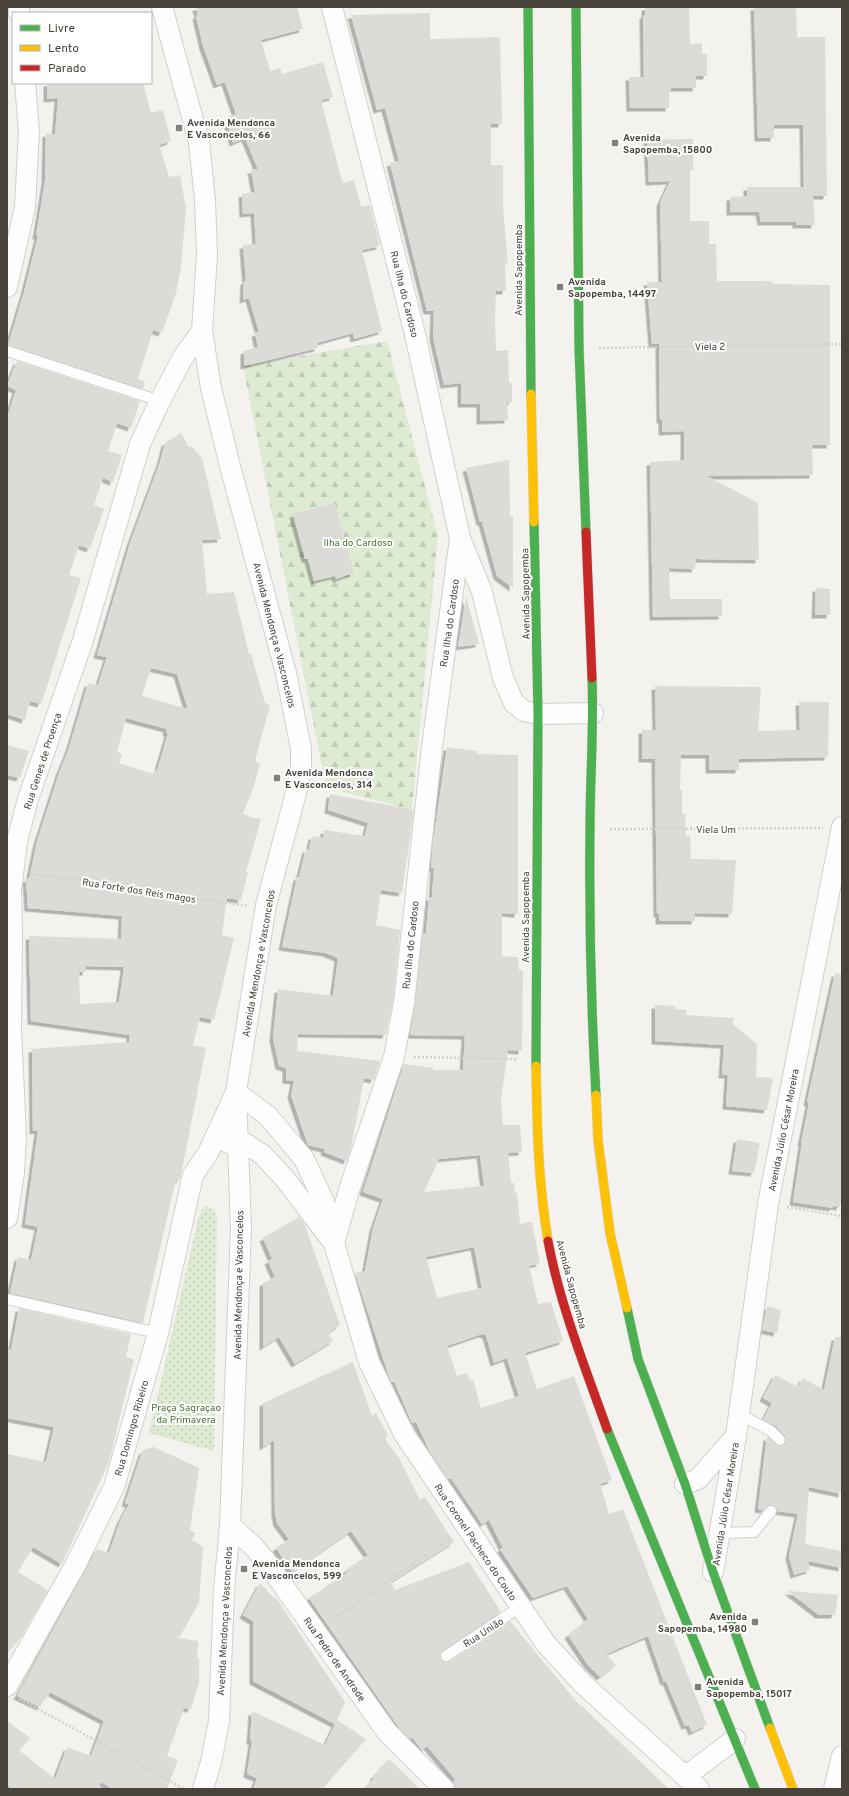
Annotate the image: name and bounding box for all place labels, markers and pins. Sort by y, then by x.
place label: Avenida Mendonca E Vasconcelos, 66 [187,117,275,142]
marker: Avenida Mendonca E Vasconcelos, 66 [174,123,184,133]
place label: Avenida Sapopemba, 15800 [623,132,712,157]
marker: Avenida Sapopemba, 15800 [610,138,620,148]
place label: Avenida Sapopemba, 14497 [568,276,656,301]
marker: Avenida Sapopemba, 14497 [555,282,565,292]
place label: Avenida Mendonca E Vasconcelos, 314 [285,767,373,792]
marker: Avenida Mendonca E Vasconcelos, 314 [272,773,282,783]
place label: Avenida Mendonca E Vasconcelos, 599 [252,1558,342,1583]
marker: Avenida Mendonca E Vasconcelos, 599 [239,1564,249,1574]
place label: Avenida Sapopemba, 14980 [658,1611,747,1636]
marker: Avenida Sapopemba, 14980 [750,1617,760,1627]
place label: Avenida Sapopemba, 15017 [706,1676,792,1701]
marker: Avenida Sapopemba, 15017 [693,1682,703,1692]

